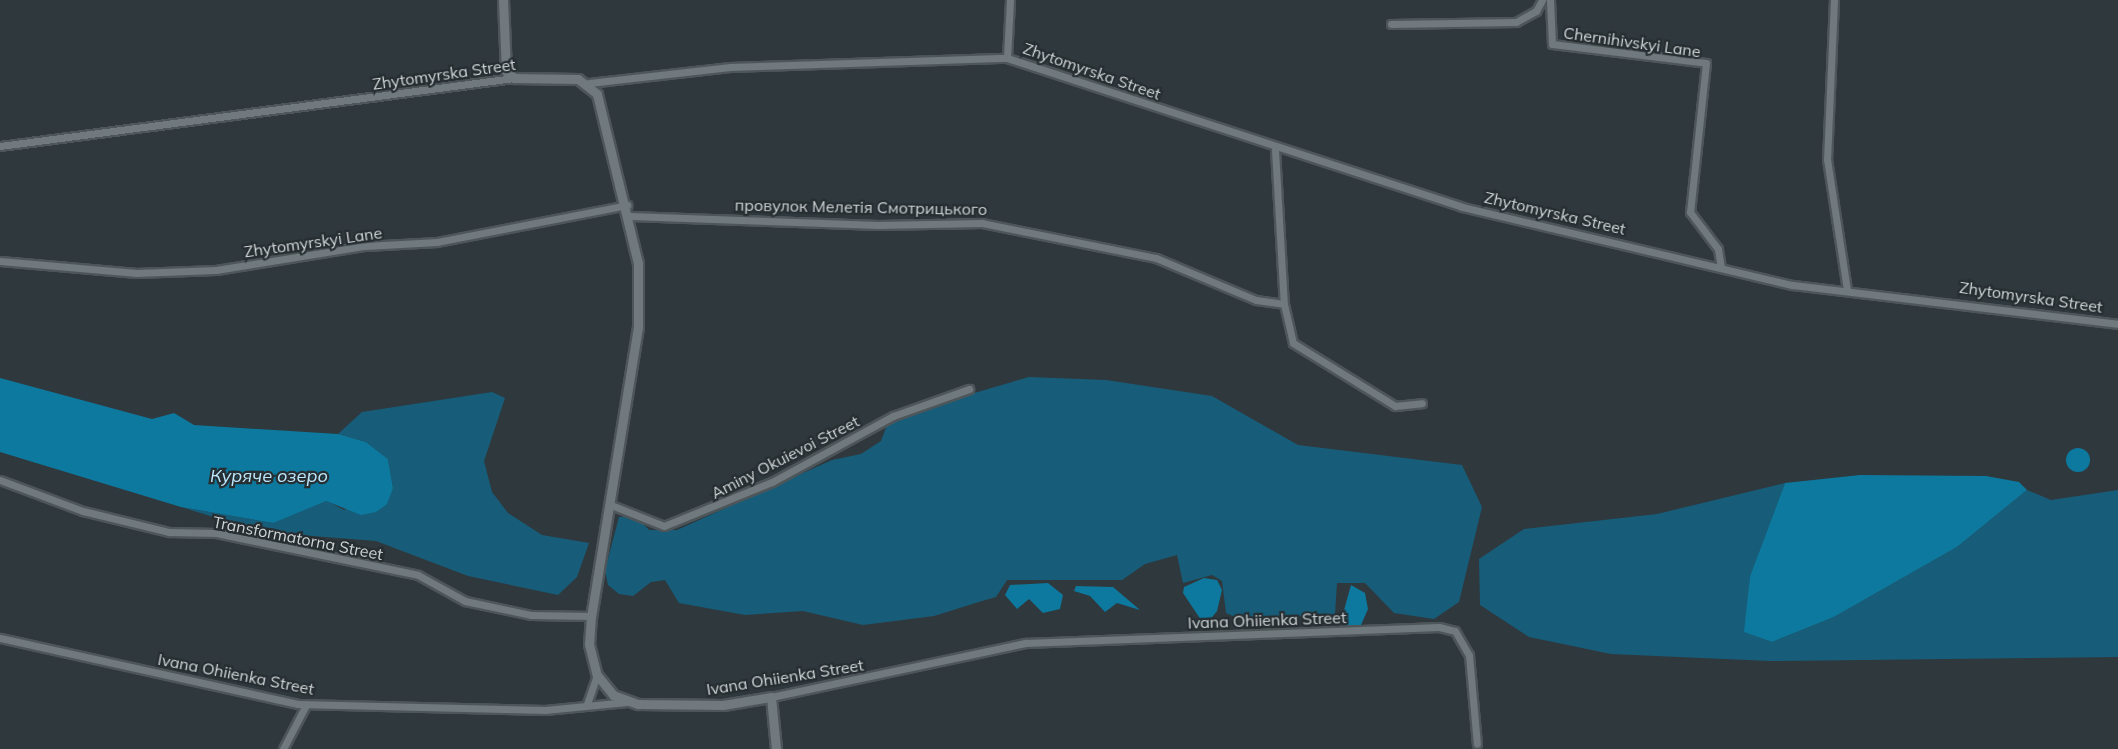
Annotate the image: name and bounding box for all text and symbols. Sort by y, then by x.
street label: Chernihivskyi Lane [1562,23,1702,61]
street label: Zhytomyrska Street [1021,38,1163,104]
street label: Zhytomyrska Street [371,54,517,94]
street label: Zhytomyrska Street [1482,187,1628,239]
street label: провулок Мелетія Смотрицького [735,195,987,219]
street label: Zhytomyrskyi Lane [243,223,383,261]
street label: Zhytomyrska Street [1958,277,2104,317]
street label: Aminy Okuievoi Street [708,411,862,503]
water label: Куряче озеро [210,465,328,487]
street label: Transformatorna Street [211,512,385,564]
street label: Ivana Ohiienka Street [1187,608,1347,632]
street label: Ivana Ohiienka Street [156,649,316,699]
street label: Ivana Ohiienka Street [705,655,865,699]

